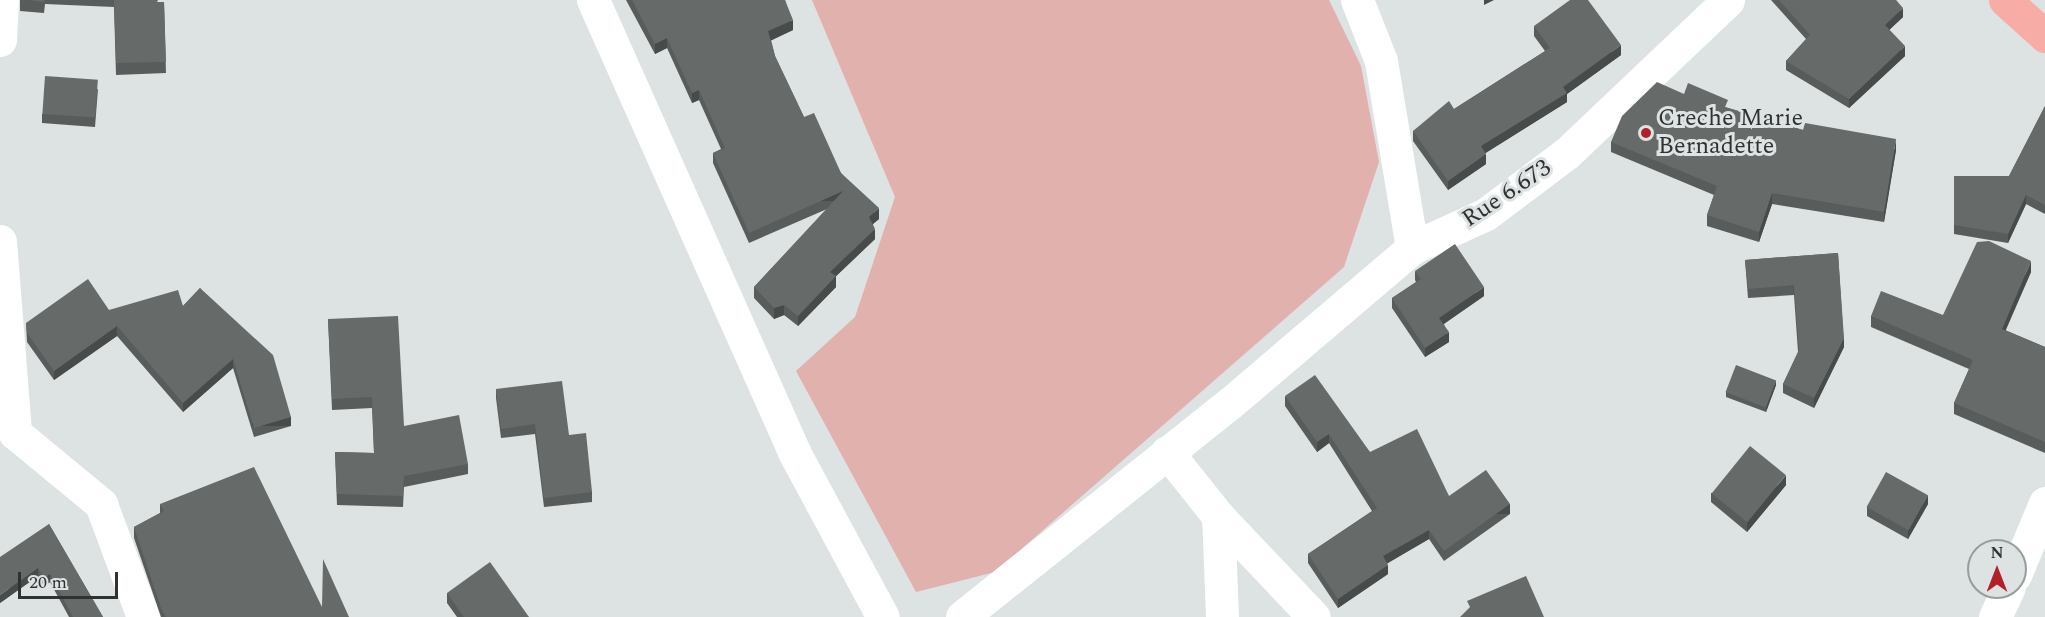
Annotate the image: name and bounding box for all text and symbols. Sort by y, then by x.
place label: Creche Marie Bernadette [1658,105,1803,161]
marker: Creche Marie Bernadette [1639,126,1653,140]
street label: Rue 6.673 [1457,154,1557,234]
north arrow [1967,539,2027,599]
text: N [1990,541,2004,565]
scale bar [21,560,122,598]
text: 20 m [29,569,67,596]

